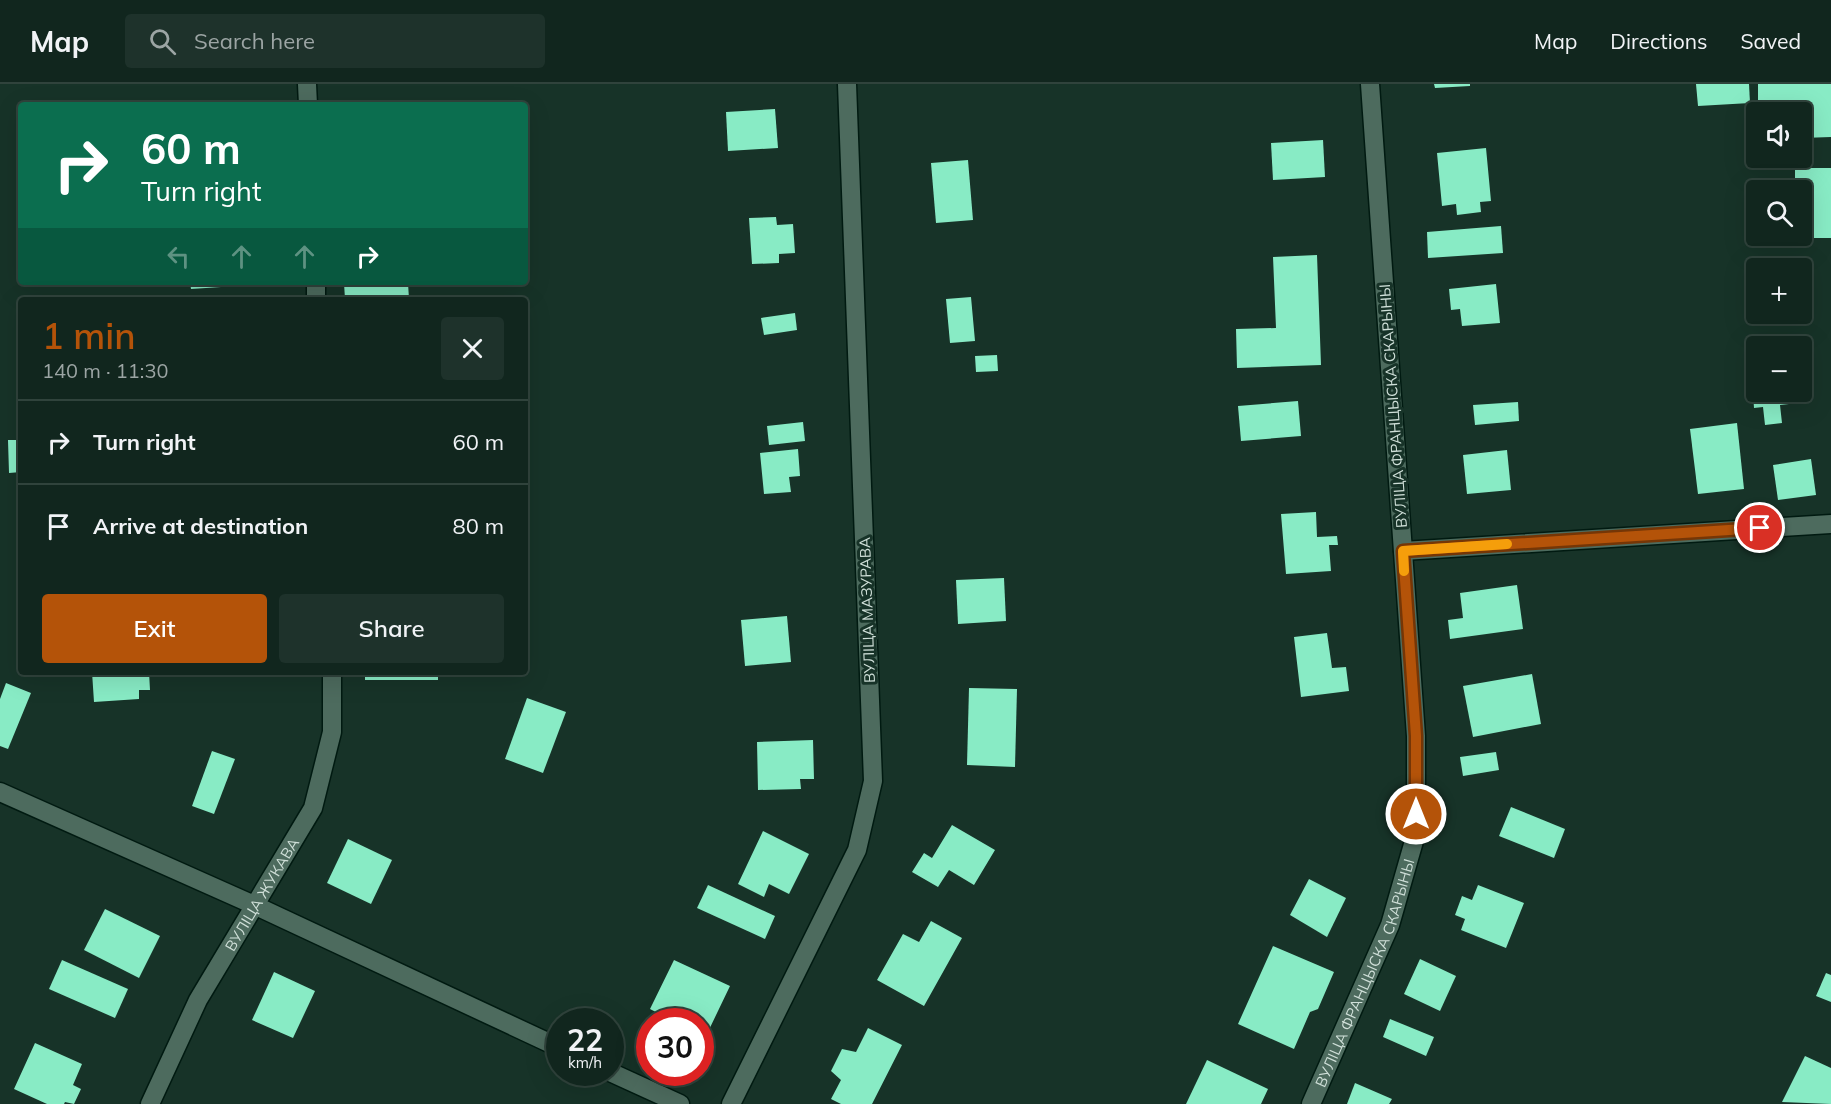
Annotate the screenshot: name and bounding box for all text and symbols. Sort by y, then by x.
search box [125,14,545,68]
text: Map [30,24,89,59]
icon: search [146,25,179,58]
text: Search here [194,27,315,55]
text: Map [1534,28,1577,54]
text: Directions [1610,28,1707,54]
text: Saved [1740,28,1801,54]
map controls [1746,102,1812,402]
button: sound [1746,102,1812,168]
text: 60 m [141,122,241,175]
icon: right [42,126,120,204]
text: Turn right [141,174,261,208]
button: search [1746,180,1812,246]
icon: left [162,240,195,273]
icon: ahead [225,240,258,273]
icon: ahead [288,240,321,273]
icon: right [351,240,384,273]
button: + [1746,258,1812,324]
street label: ВУЛІЦА ФРАНЦЫСКА СКАРЫНЫ [1375,283,1411,529]
text: 1 min [42,313,136,358]
button: close [441,317,504,380]
button: − [1746,336,1812,402]
text: 140 m · 11:30 [42,358,168,383]
icon: right [42,426,75,459]
text: Turn right [93,428,196,456]
text: 60 m [453,428,504,456]
pin [1734,502,1785,553]
icon: arrive [42,510,75,543]
icon: arrive [1743,511,1776,544]
text: Arrive at destination [93,512,308,540]
text: 80 m [453,512,504,540]
street label: ВУЛІЦА МАЗУРАВА [855,537,879,683]
button: Exit [42,594,267,663]
button: Share [279,594,504,663]
position arrow [1384,782,1448,846]
street label: ВУЛІЦА ЖУКАВА [220,834,303,954]
street label: ВУЛІЦА ФРАНЦЫСКА СКАРЫНЫ [1310,856,1418,1090]
speed limit sign: 30 [636,1008,714,1086]
text: 22 [567,1021,603,1059]
text: km/h [568,1053,602,1072]

